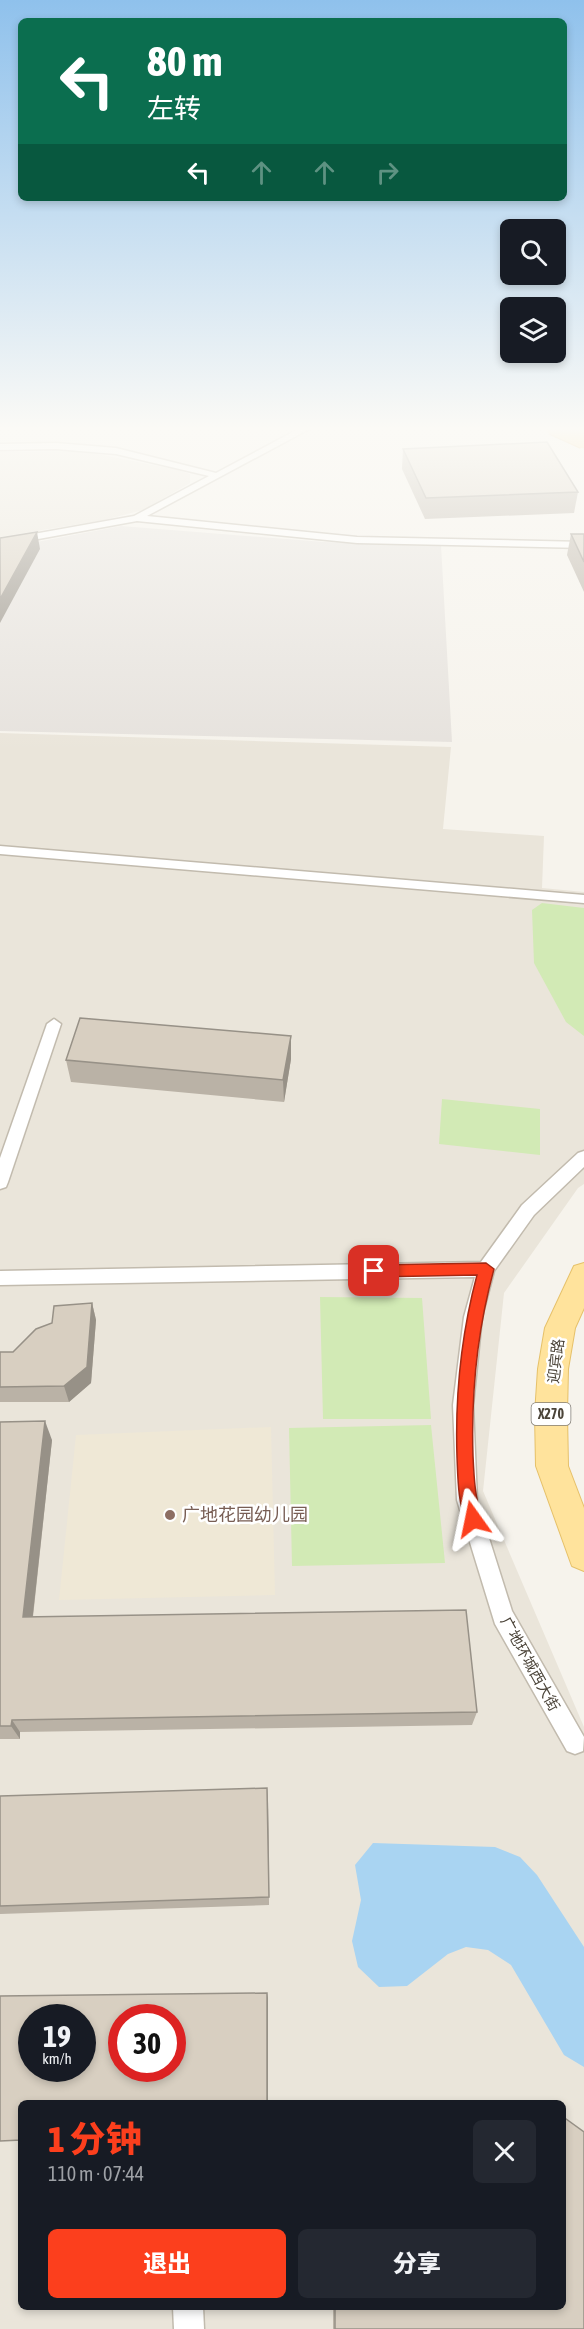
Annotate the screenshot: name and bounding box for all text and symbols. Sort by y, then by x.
text: 80 m [147,37,222,85]
icon: left [48,42,126,120]
text: 左转 [147,93,201,124]
icon: left [182,156,215,189]
icon: ahead [245,156,278,189]
icon: ahead [308,156,341,189]
icon: right [371,156,404,189]
map controls [500,219,566,363]
button: search [500,219,566,285]
button: layers [500,297,566,363]
pin [348,1245,399,1296]
icon: arrive [357,1254,390,1287]
street label: 迎宾路 [544,1338,567,1384]
road number: X270 [532,1403,570,1425]
position arrow [441,1487,505,1551]
place label: 广地花园幼儿园 [182,1504,308,1525]
marker: 广地花园幼儿园 [163,1508,177,1522]
street label: 广地环城西大街 [498,1614,563,1714]
speed limit sign: 30 [108,2004,186,2082]
text: 19 [43,2019,71,2053]
text: km/h [42,2050,72,2067]
text: 1 分钟 [48,2118,142,2160]
button: close [473,2120,536,2183]
text: 110 m · 07:44 [48,2162,144,2185]
button: 退出 [48,2229,286,2298]
button: 分享 [298,2229,536,2298]

